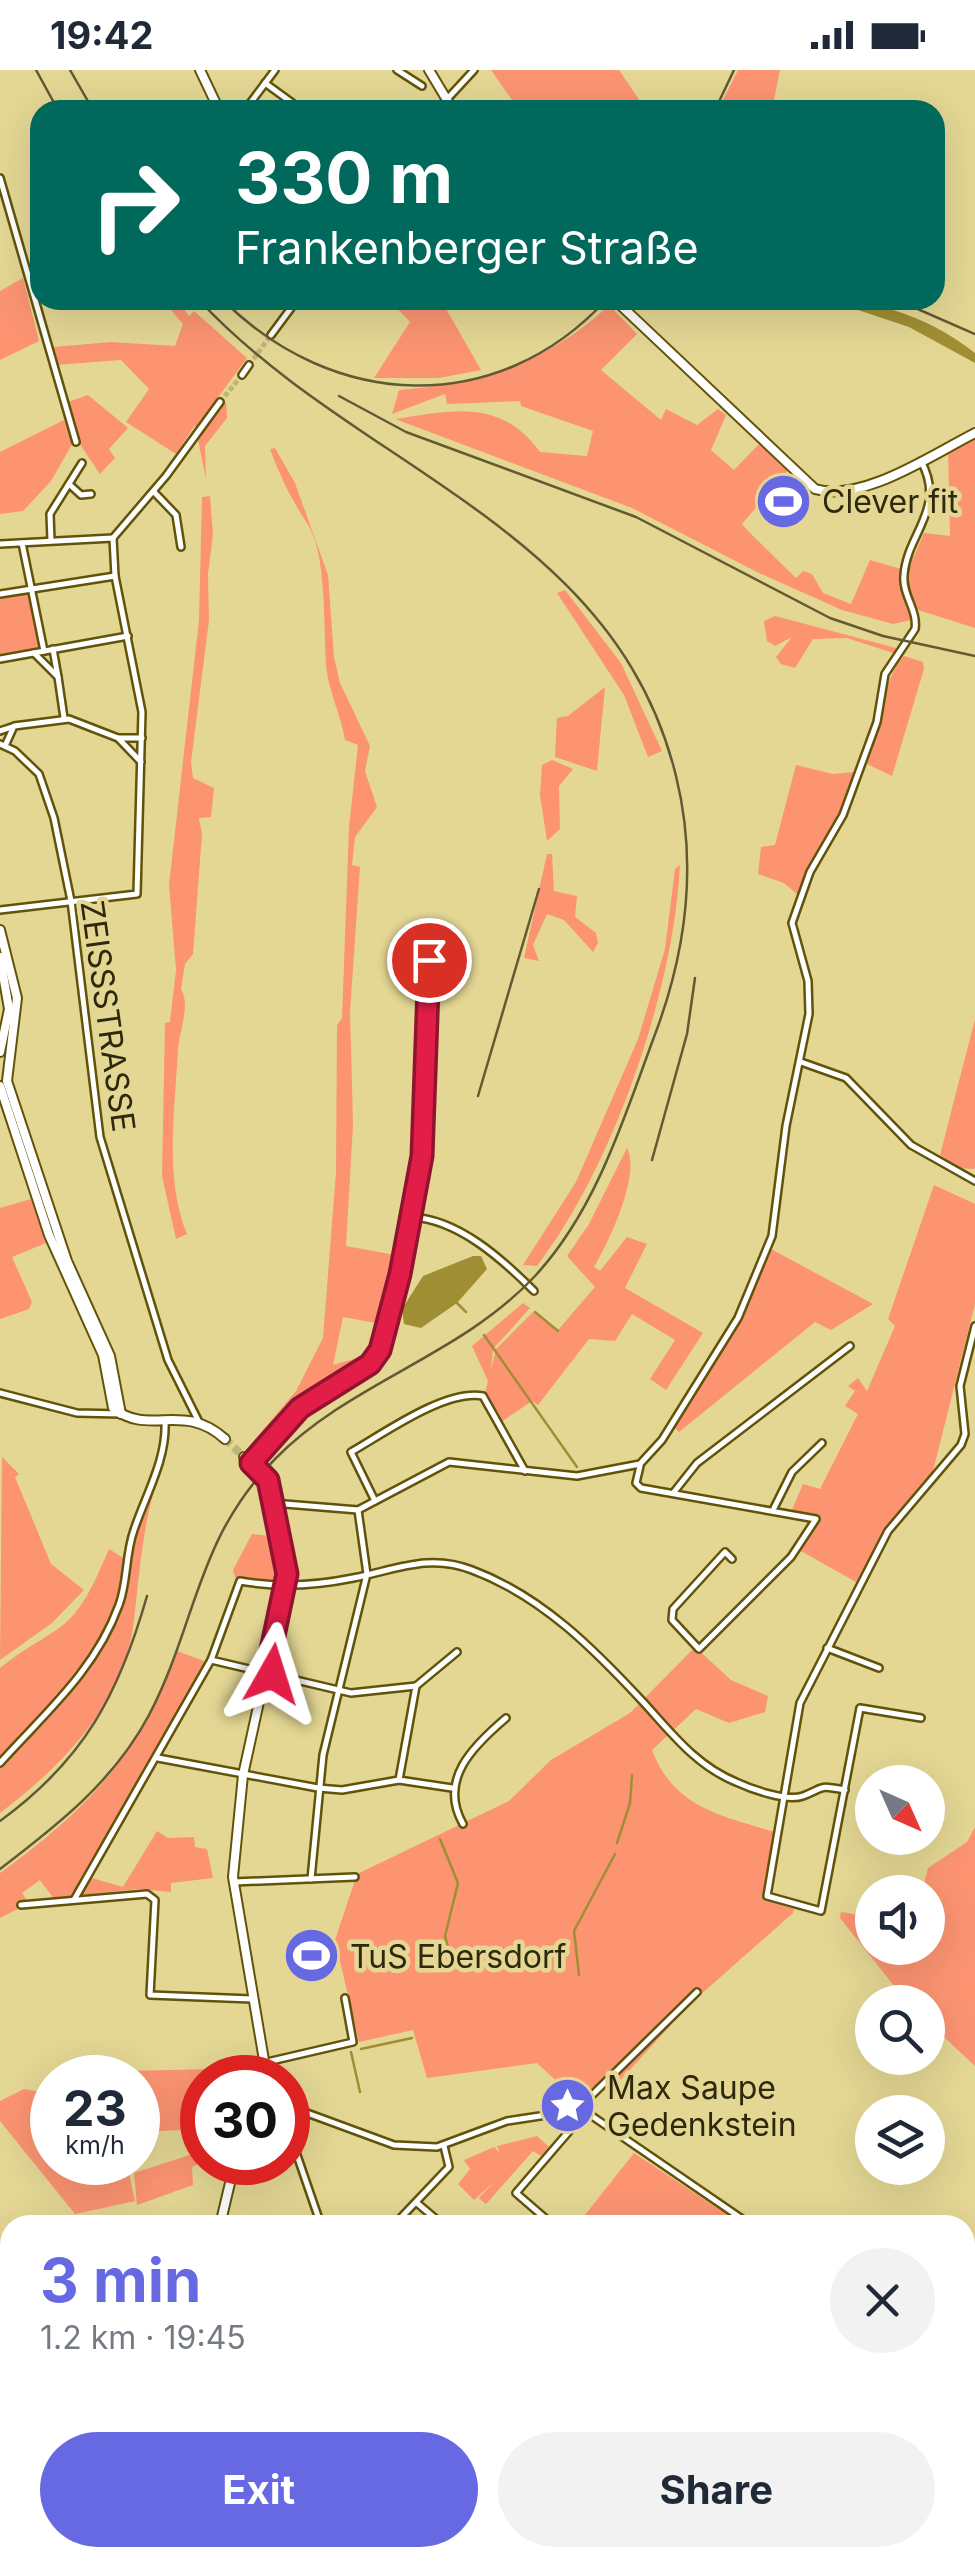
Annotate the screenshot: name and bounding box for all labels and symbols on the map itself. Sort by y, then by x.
sports icon: Clever fit [753,471,813,531]
place label: Clever fit [822,482,958,521]
street label: ZEISSSTRASSE [72,898,144,1134]
pin [387,918,472,1003]
position arrow [220,1622,324,1726]
north arrow [855,1765,945,1855]
sports icon: TuS Ebersdorf [281,1926,341,1986]
place label: TuS Ebersdorf [350,1937,567,1976]
speed limit sign: 30 [180,2055,310,2185]
place label: Max Saupe Gedenkstein [607,2068,797,2144]
place icon: Max Saupe Gedenkstein [538,2075,598,2135]

